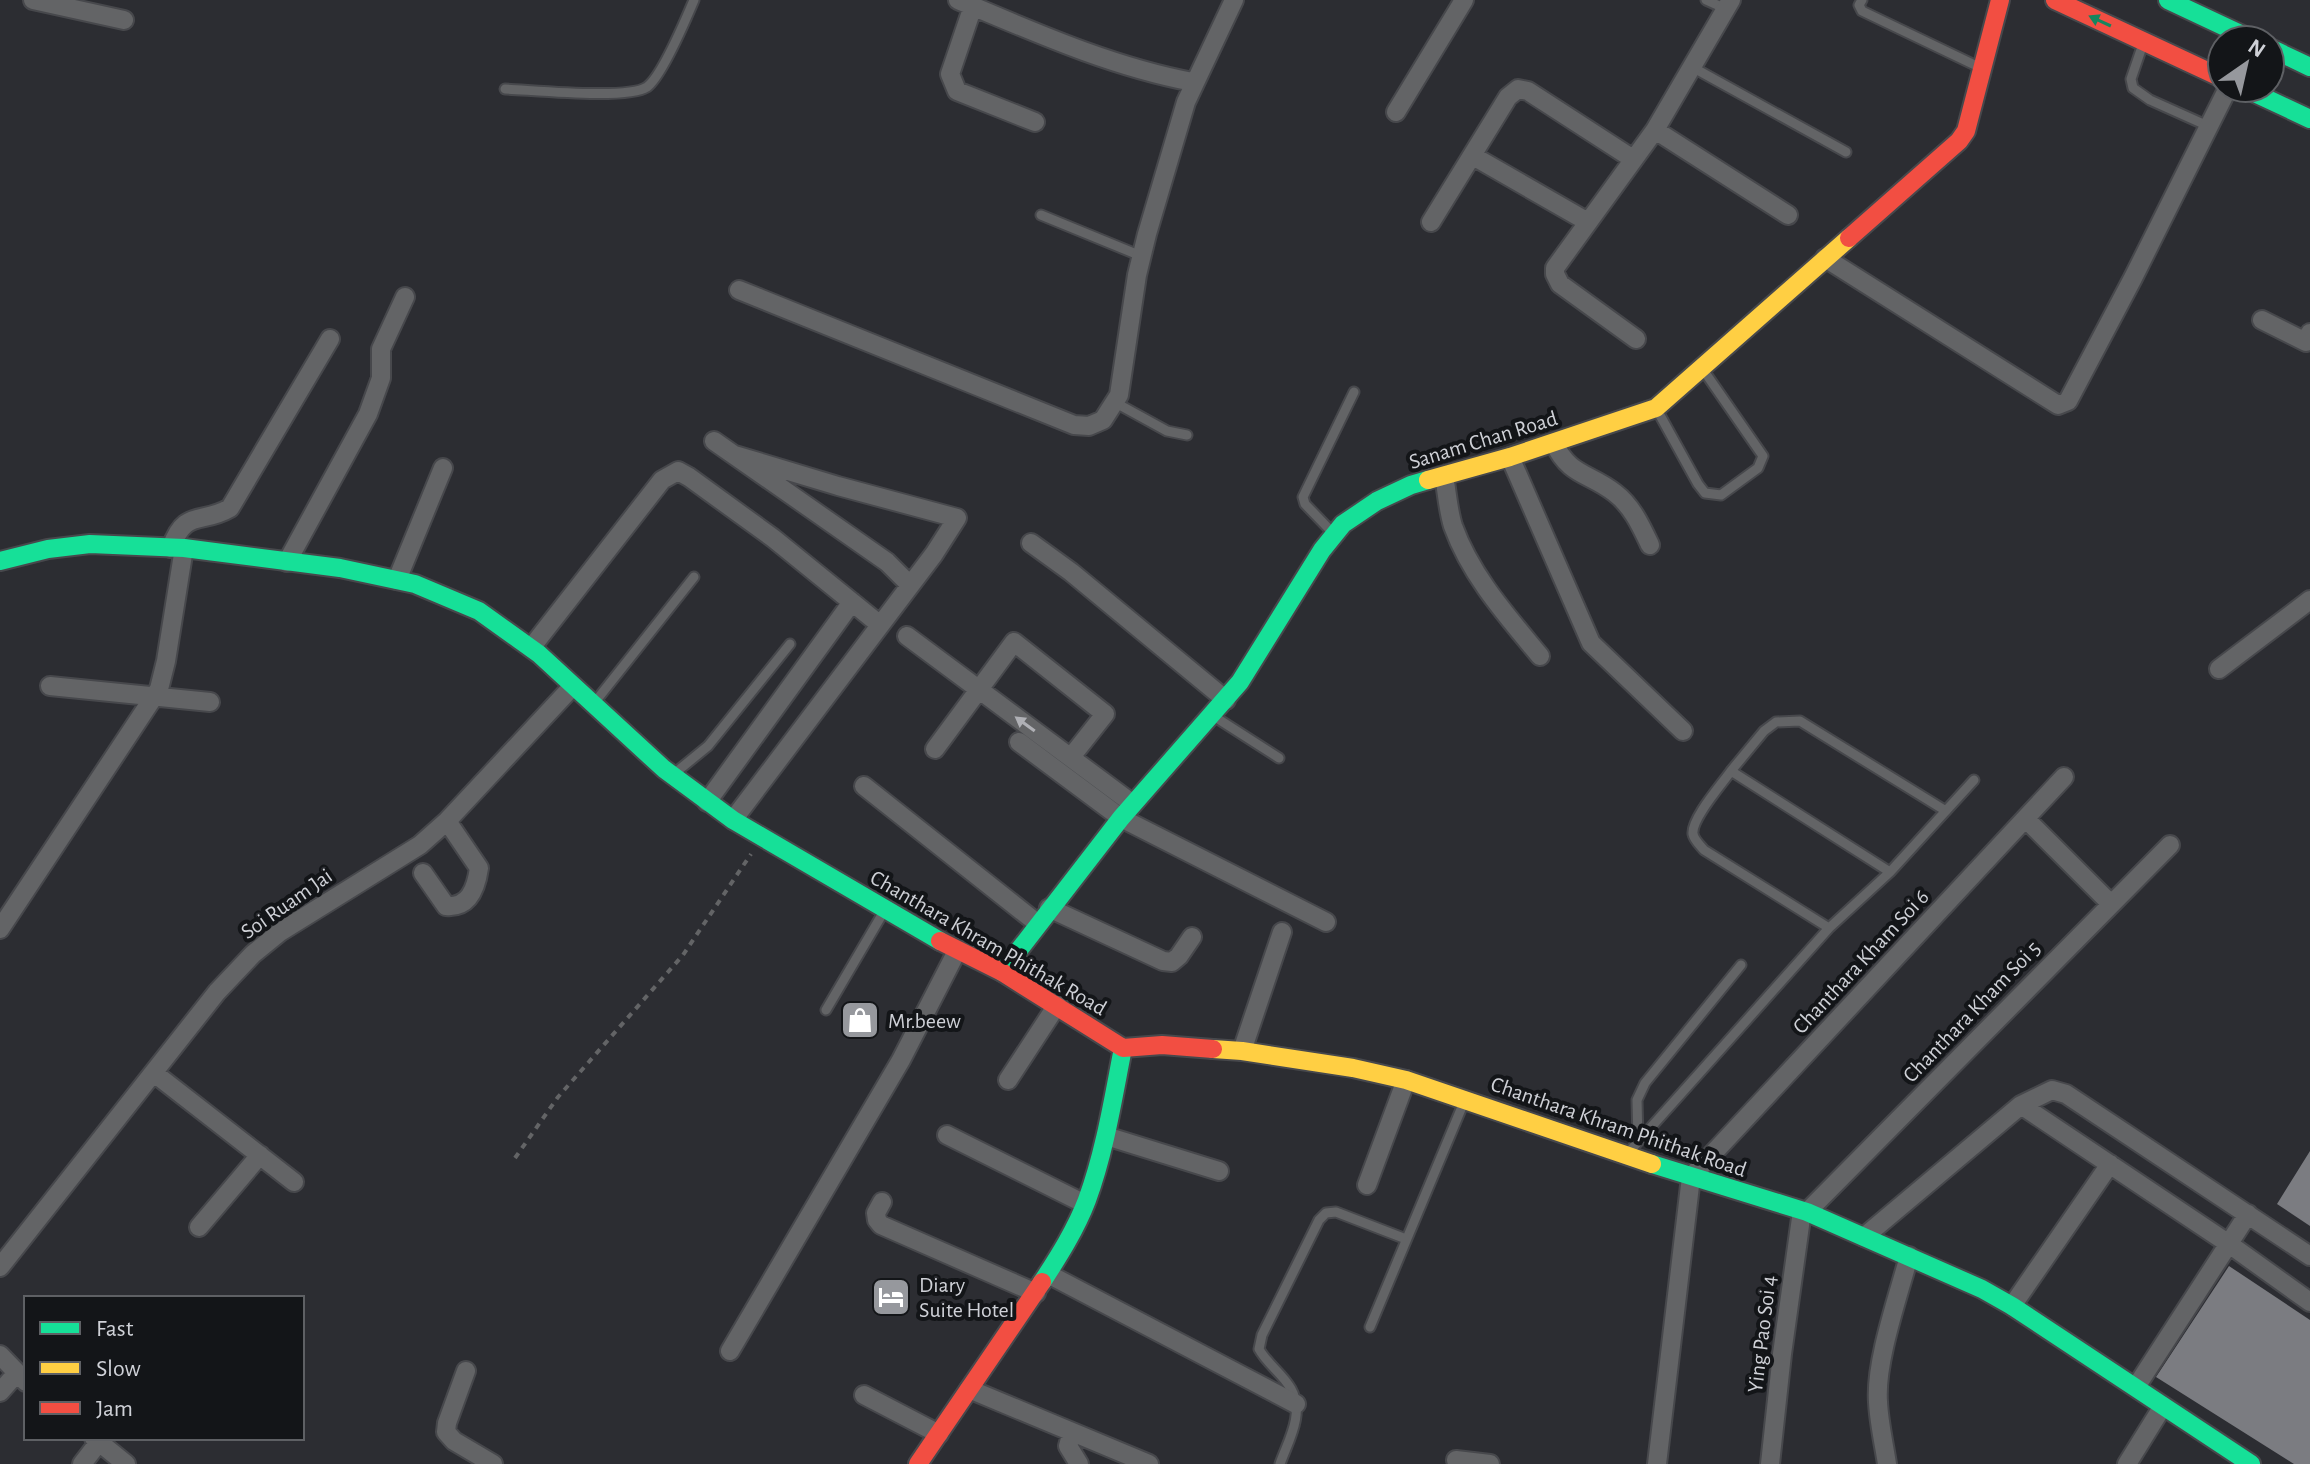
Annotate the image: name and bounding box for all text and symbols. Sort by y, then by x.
one-way arrow [2089,14,2112,28]
north arrow [2206,24,2286,104]
text: N [2244,35,2269,62]
street label: Sanam Chan Road [1406,407,1560,473]
one-way arrow [1015,716,1035,732]
street label: Soi Ruam Jai [237,864,336,943]
street label: Chanthara Khram Phithak Road [867,866,1110,1020]
street label: Chanthara Kham Soi 6 [1789,885,1933,1038]
street label: Chanthara Kham Soi 5 [1899,937,2045,1087]
shop icon: Mr.beew [839,999,881,1041]
place label: Mr.beew [888,1010,961,1032]
street label: Chanthara Khram Phithak Road [1488,1073,1749,1181]
place label: Diary Suite Hotel [919,1274,1014,1321]
street label: Ying Pao Soi 4 [1744,1274,1780,1394]
hotel icon: Diary Suite Hotel [870,1276,912,1318]
legend [24,1296,304,1440]
text: Fast [96,1317,134,1341]
text: Slow [96,1357,141,1381]
text: Jam [96,1397,133,1421]

